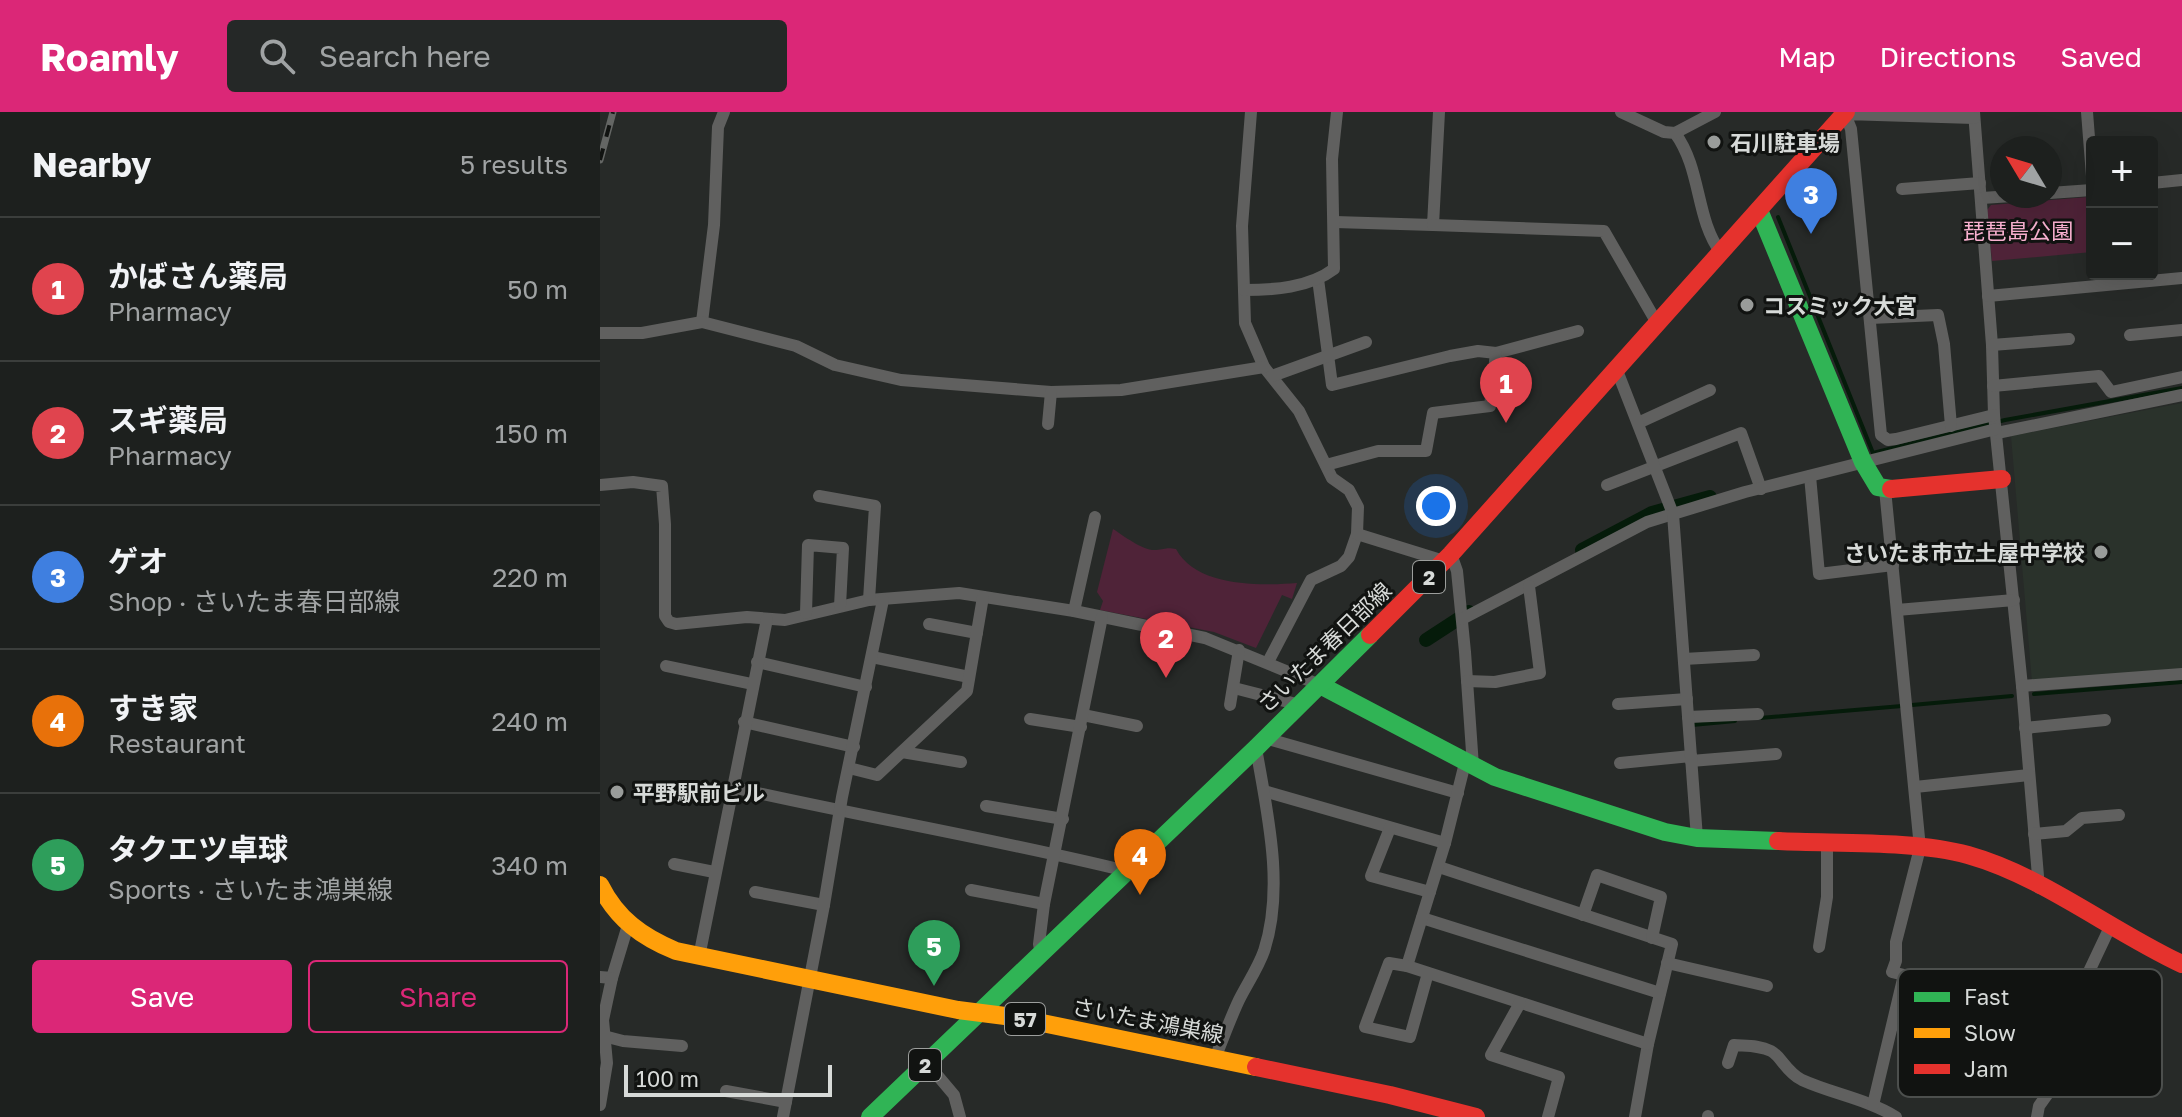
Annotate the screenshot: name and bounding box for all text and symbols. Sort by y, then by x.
search box [227,20,787,92]
text: Roamly [40,34,179,79]
icon: search [255,34,299,78]
text: Search here [319,38,491,74]
text: Map [1778,40,1835,73]
text: Directions [1879,40,2016,73]
text: Saved [2060,40,2142,73]
place label: 石川駐車場 [1730,129,1840,156]
marker: 石川駐車場 [1705,133,1723,151]
north arrow [1990,136,2062,208]
map controls [2086,136,2158,280]
button: + [2086,136,2158,208]
text: Nearby [32,144,152,184]
text: 5 results [460,149,568,180]
pin: 3 [1785,168,1837,234]
button: − [2086,208,2158,280]
park label: 琵琶島公園 [1963,217,2073,244]
text: かばさん薬局 [108,258,288,294]
text: 1 [51,274,65,305]
text: 50 m [507,274,568,305]
place label: コスミック大宮 [1763,292,1917,319]
text: Pharmacy [108,296,232,327]
marker: コスミック大宮 [1738,296,1756,314]
pin: 1 [1480,357,1532,423]
text: スギ薬局 [108,402,228,438]
text: 2 [50,418,66,449]
text: 150 m [495,418,568,449]
text: Pharmacy [108,440,232,471]
your location [1416,486,1456,526]
place label: さいたま市立土屋中学校 [1844,539,2085,566]
text: ゲオ [108,543,168,579]
marker: さいたま市立土屋中学校 [2092,543,2110,561]
road number: 2 [1413,561,1445,593]
text: 3 [50,562,66,593]
text: 220 m [492,562,568,593]
street label: さいたま春日部線 [1252,576,1396,718]
text: Shop · さいたま春日部線 [108,586,400,617]
pin: 2 [1140,612,1192,678]
text: すき家 [108,690,198,726]
text: 4 [50,706,66,737]
text: 240 m [491,706,568,737]
text: Restaurant [108,728,246,759]
place label: 平野駅前ビル [633,779,765,806]
marker: 平野駅前ビル [608,783,626,801]
pin: 4 [1114,829,1166,895]
text: タクエツ卓球 [108,831,288,867]
text: 5 [50,850,66,881]
text: 340 m [491,850,568,881]
text: Sports · さいたま鴻巣線 [108,874,393,905]
pin: 5 [908,920,960,986]
button: Save [32,960,292,1033]
button: Share [308,960,568,1033]
legend [1898,969,2162,1097]
text: Fast [1964,983,2010,1010]
street label: さいたま鴻巣線 [1070,992,1226,1048]
road number: 57 [1005,1003,1045,1035]
text: Slow [1964,1019,2016,1046]
road number: 2 [909,1049,941,1081]
text: Jam [1964,1055,2008,1082]
scale bar [624,1061,832,1097]
text: 100 m [636,1065,699,1092]

